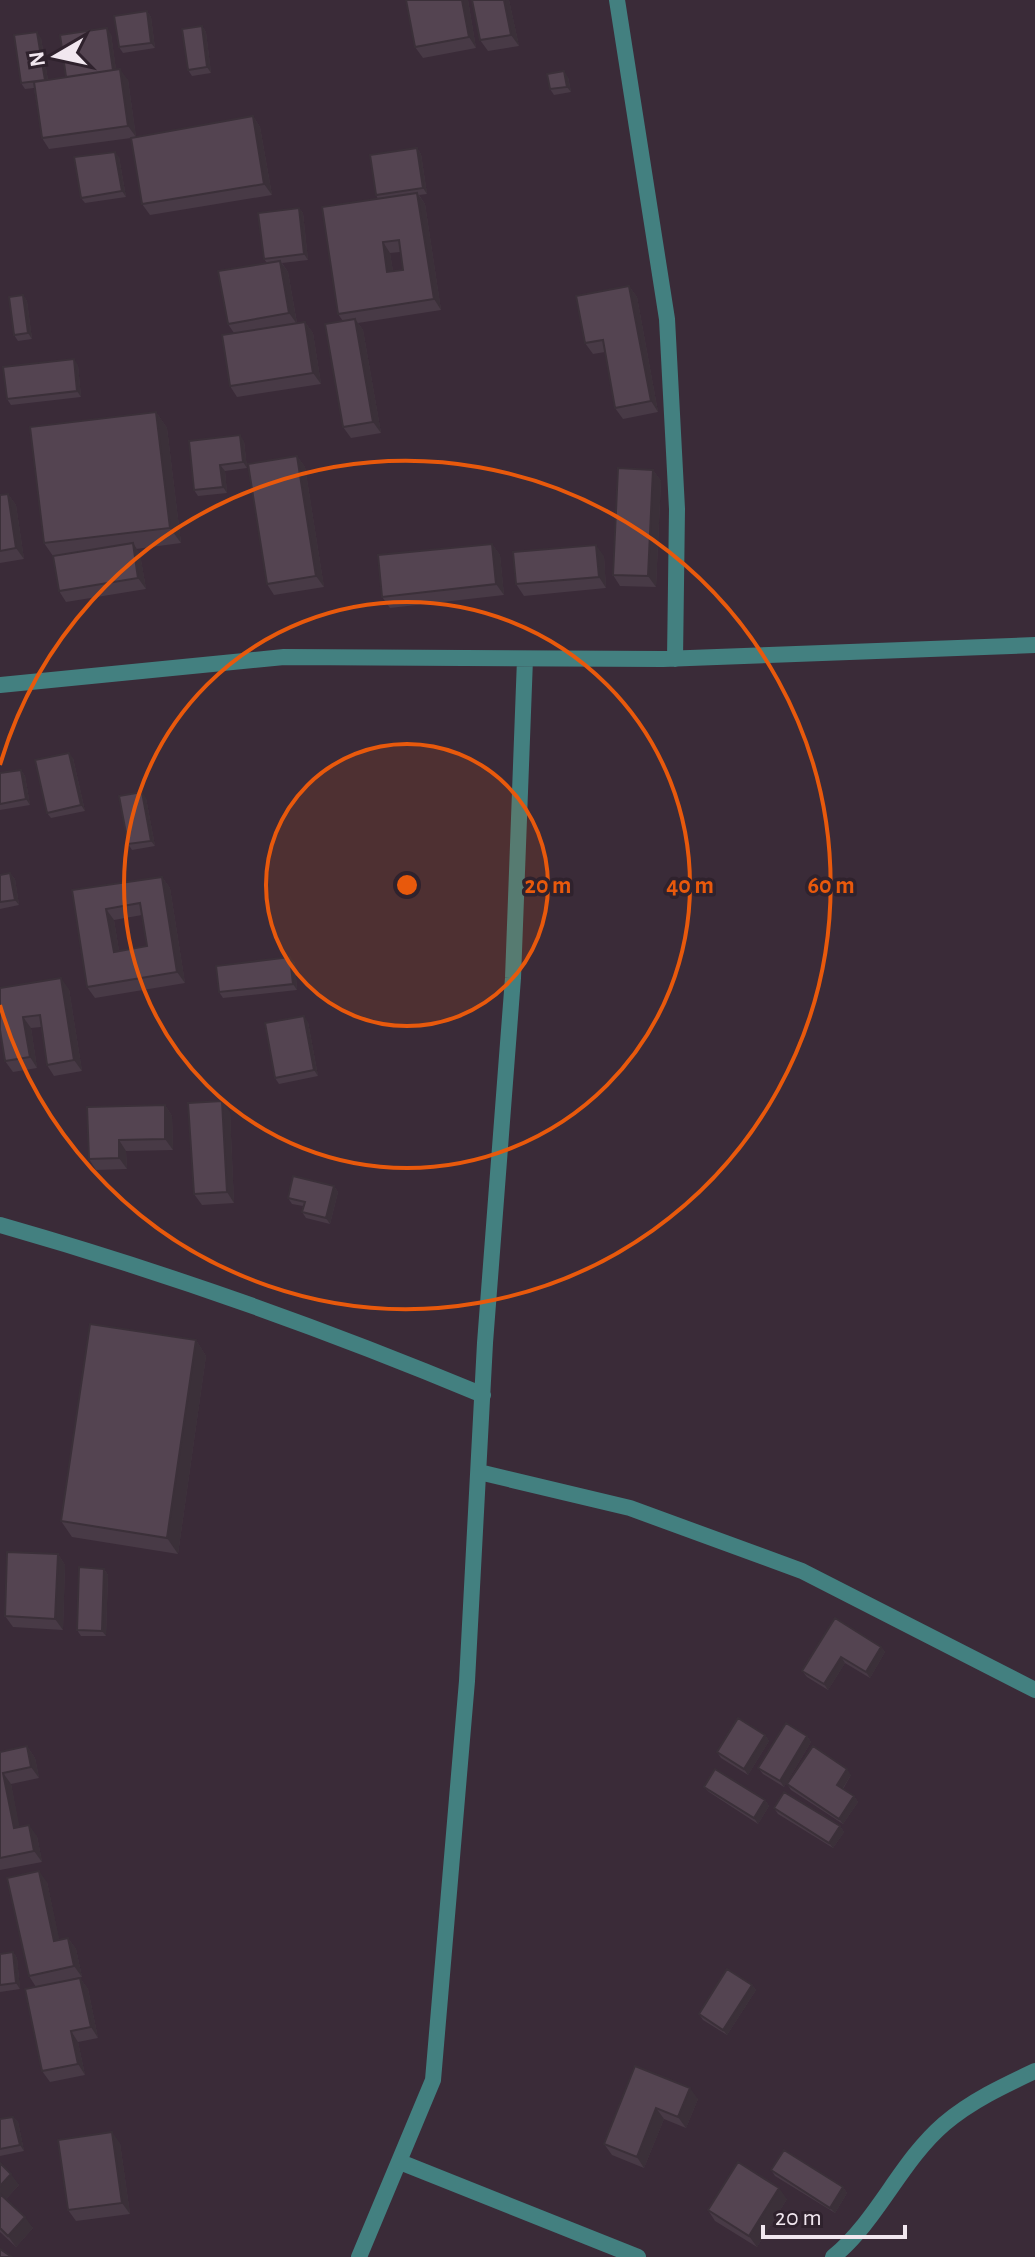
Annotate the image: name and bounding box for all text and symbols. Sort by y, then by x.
north arrow [16,16,96,96]
text: N [25,50,49,68]
centre of rings [393,871,421,899]
text: 20 m [525,874,571,898]
text: 40 m [666,874,714,898]
text: 60 m [807,874,855,898]
scale bar [763,2189,905,2239]
text: 20 m [775,2206,822,2230]

